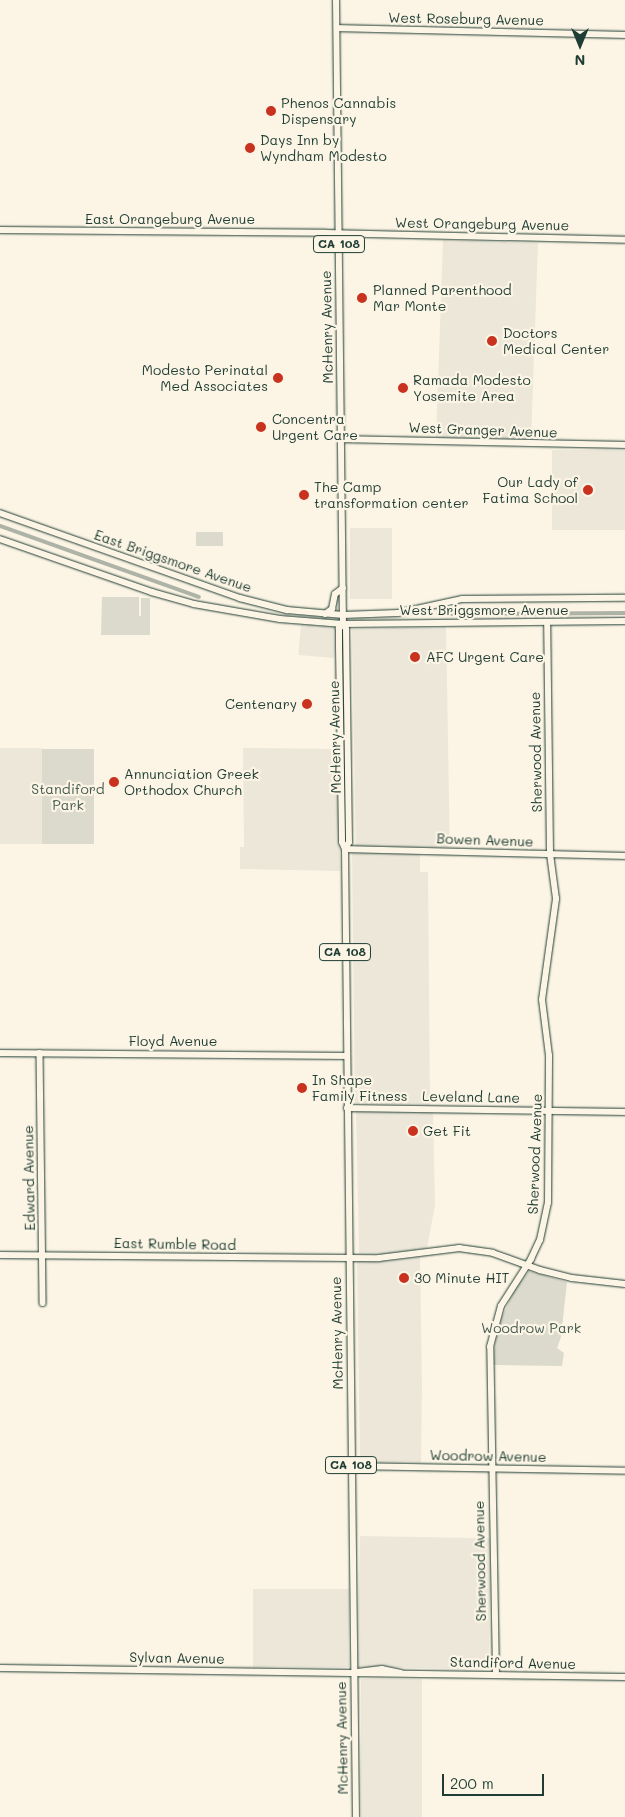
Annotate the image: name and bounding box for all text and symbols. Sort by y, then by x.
street label: West Roseburg Avenue [388,9,544,29]
north arrow [555,20,605,70]
text: N [575,51,585,70]
place label: Phenos Cannabis Dispensary [281,95,396,128]
marker: Phenos Cannabis Dispensary [265,105,277,117]
place label: Days Inn by Wyndham Modesto [260,132,387,164]
marker: Days Inn by Wyndham Modesto [244,142,256,154]
street label: East Orangeburg Avenue [85,211,255,227]
street label: West Orangeburg Avenue [395,214,569,234]
road number: CA 108 [313,234,365,253]
street label: McHenry Avenue [318,270,336,384]
place label: Planned Parenthood Mar Monte [373,282,512,314]
marker: Planned Parenthood Mar Monte [355,291,369,305]
place label: Doctors Medical Center [503,325,609,358]
marker: Doctors Medical Center [485,334,499,348]
place label: Modesto Perinatal Med Associates [142,362,268,394]
marker: Modesto Perinatal Med Associates [272,372,284,384]
place label: Ramada Modesto Yosemite Area [413,372,531,404]
marker: Ramada Modesto Yosemite Area [397,382,409,394]
place label: Concentra Urgent Care [272,411,358,444]
street label: West Granger Avenue [408,419,558,441]
marker: Concentra Urgent Care [254,420,268,434]
place label: Our Lady of Fatima School [483,474,578,507]
place label: The Camp transformation center [314,479,469,512]
marker: Our Lady of Fatima School [582,484,594,496]
marker: The Camp transformation center [298,489,310,501]
street label: East Briggsmore Avenue [92,526,254,596]
street label: West Briggsmore Avenue [399,602,569,618]
place label: AFC Urgent Care [426,649,544,665]
marker: AFC Urgent Care [408,650,422,664]
street label: McHenry Avenue [326,680,344,794]
street label: Sherwood Avenue [527,691,545,813]
place label: Centenary [225,696,297,712]
marker: Centenary [301,698,313,710]
place label: Annunciation Greek Orthodox Church [124,766,259,799]
marker: Annunciation Greek Orthodox Church [108,776,120,788]
park label: Standiford Park [31,781,105,814]
street label: Bowen Avenue [436,830,534,850]
road number: CA 108 [319,942,371,962]
street label: Floyd Avenue [129,1033,217,1049]
place label: In Shape Family Fitness [312,1072,408,1104]
marker: In Shape Family Fitness [296,1082,308,1094]
street label: Leveland Lane [422,1088,520,1106]
street label: Sherwood Avenue [524,1093,546,1215]
place label: Get Fit [423,1123,471,1139]
street label: Edward Avenue [20,1125,38,1231]
marker: Get Fit [407,1125,419,1137]
street label: East Rumble Road [114,1235,236,1253]
place label: 30 Minute HIT [414,1270,509,1286]
marker: 30 Minute HIT [398,1272,410,1284]
street label: McHenry Avenue [328,1276,346,1390]
park label: Woodrow Park [481,1320,581,1336]
street label: Woodrow Avenue [429,1447,547,1465]
road number: CA 108 [325,1456,377,1474]
street label: Sherwood Avenue [471,1500,489,1622]
street label: Sylvan Avenue [129,1649,225,1667]
street label: Standiford Avenue [450,1653,576,1673]
street label: McHenry Avenue [333,1681,351,1795]
scale bar [445,1764,548,1796]
text: 200 m [450,1773,494,1793]

